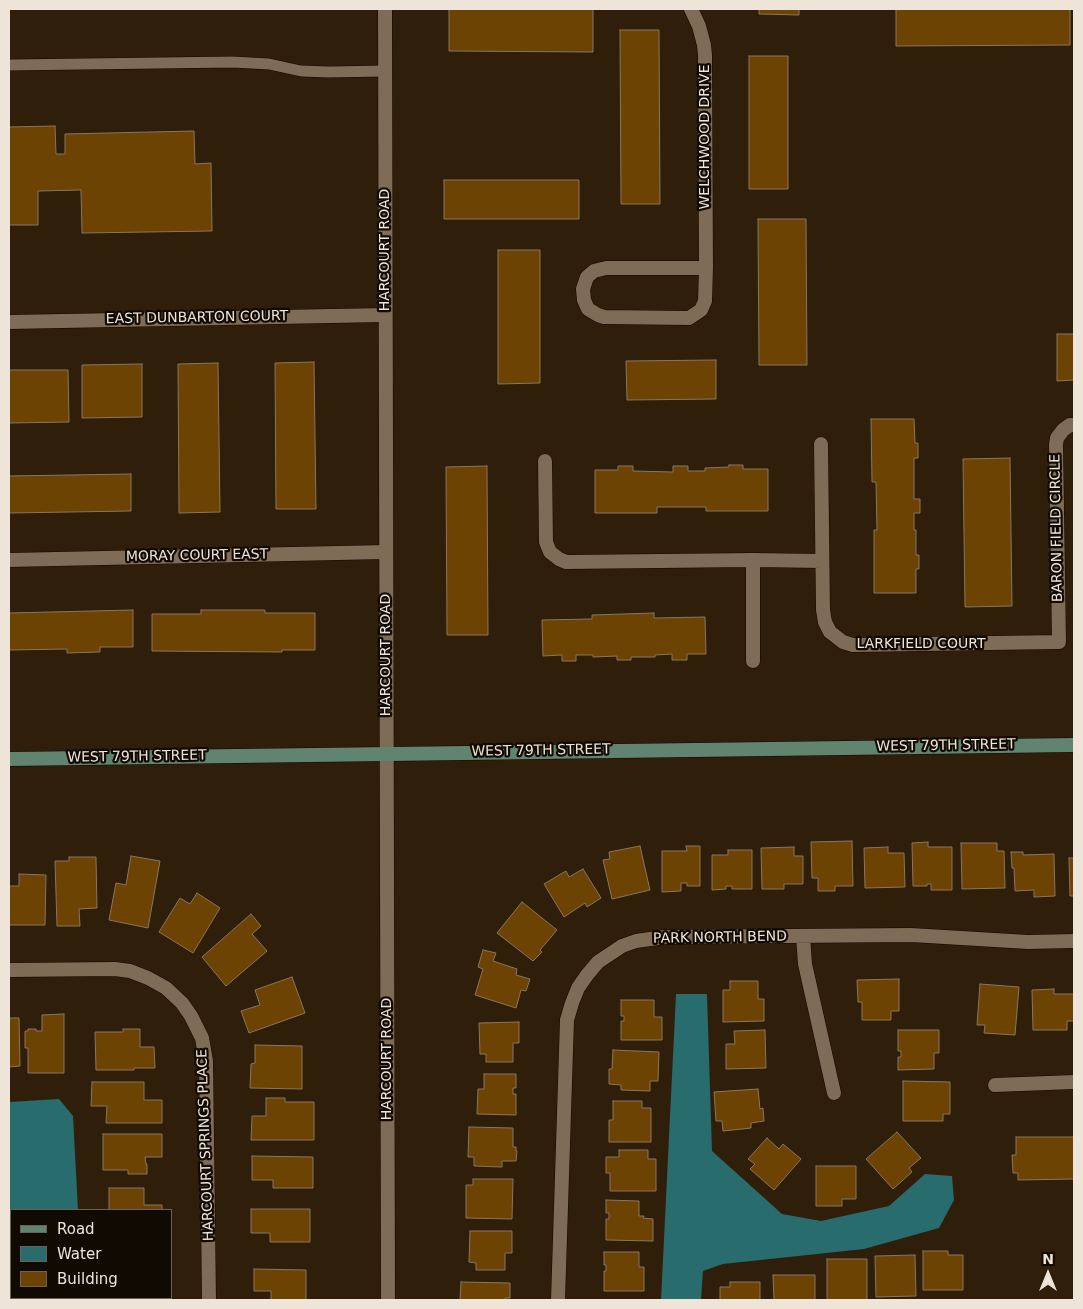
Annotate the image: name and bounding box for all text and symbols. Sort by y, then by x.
street label: WELCHWOOD DRIVE [697,65,713,209]
street label: HARCOURT ROAD [377,189,393,311]
street label: EAST DUNBARTON COURT [106,308,288,328]
street label: BARON FIELD CIRCLE [1047,454,1067,602]
street label: MORAY COURT EAST [126,546,268,566]
street label: HARCOURT ROAD [378,594,394,716]
street label: LARKFIELD COURT [857,636,985,652]
street label: WEST 79TH STREET [876,736,1016,756]
street label: WEST 79TH STREET [471,741,611,761]
street label: WEST 79TH STREET [67,747,207,767]
street label: PARK NORTH BEND [653,928,787,948]
street label: HARCOURT ROAD [379,998,395,1120]
street label: HARCOURT SPRINGS PLACE [194,1049,218,1241]
legend [10,1209,172,1299]
text: Road [57,1220,95,1238]
text: Water [57,1245,101,1263]
north arrow [1023,1249,1073,1299]
text: N [1042,1251,1054,1267]
text: Building [57,1270,118,1288]

